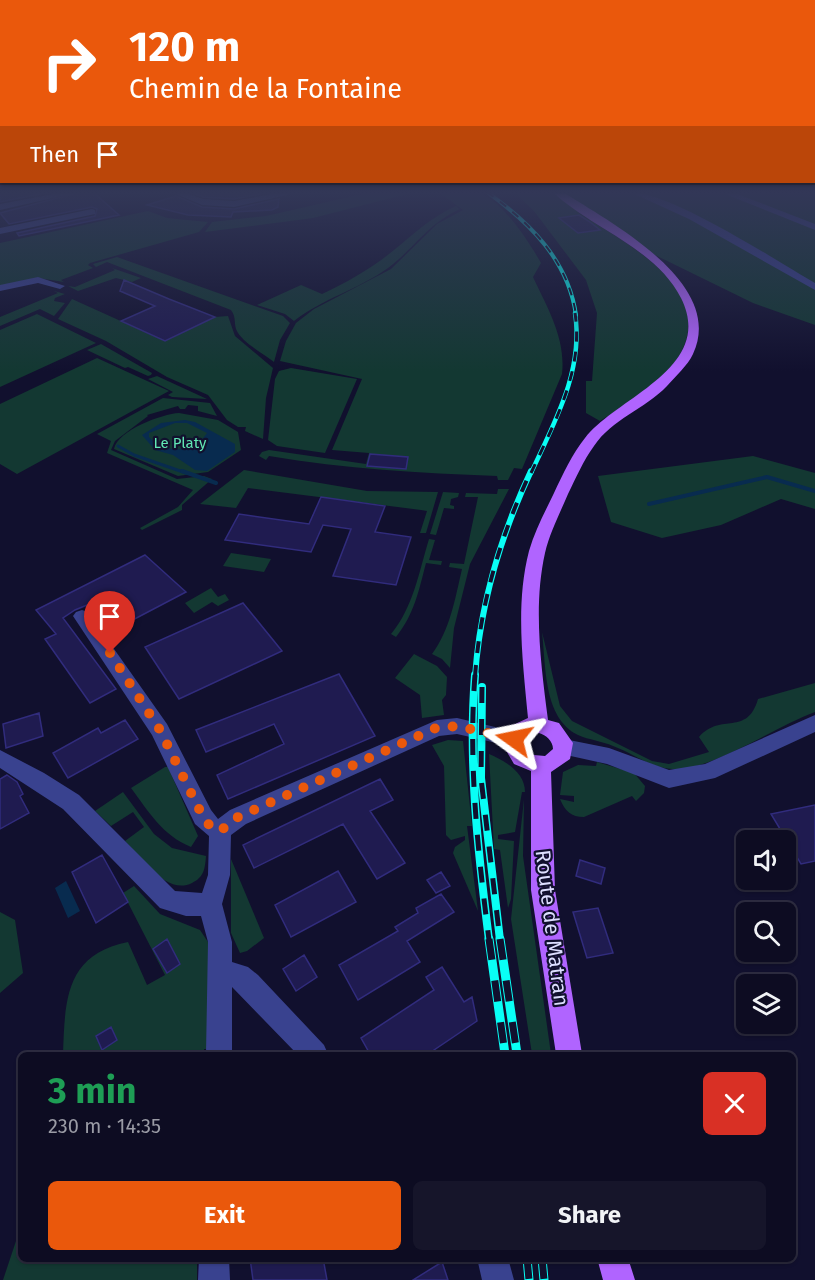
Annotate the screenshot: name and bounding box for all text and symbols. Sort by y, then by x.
text: 120 m [129,22,240,72]
icon: right [30,24,108,102]
text: Chemin de la Fontaine [129,73,402,105]
icon: arrive [91,138,124,171]
text: Then [30,141,79,168]
park label: Le Platy [153,434,207,452]
pin [84,591,135,653]
icon: arrive [93,600,126,633]
position arrow [482,707,546,771]
map controls [736,830,796,1034]
button: sound [736,830,796,890]
street label: Route de Matran [530,848,574,1008]
button: search [736,902,796,962]
button: layers [736,974,796,1034]
text: 3 min [48,1069,137,1113]
button: close [703,1072,766,1135]
text: 230 m · 14:35 [48,1114,161,1138]
button: Exit [48,1181,401,1250]
button: Share [413,1181,766,1250]

